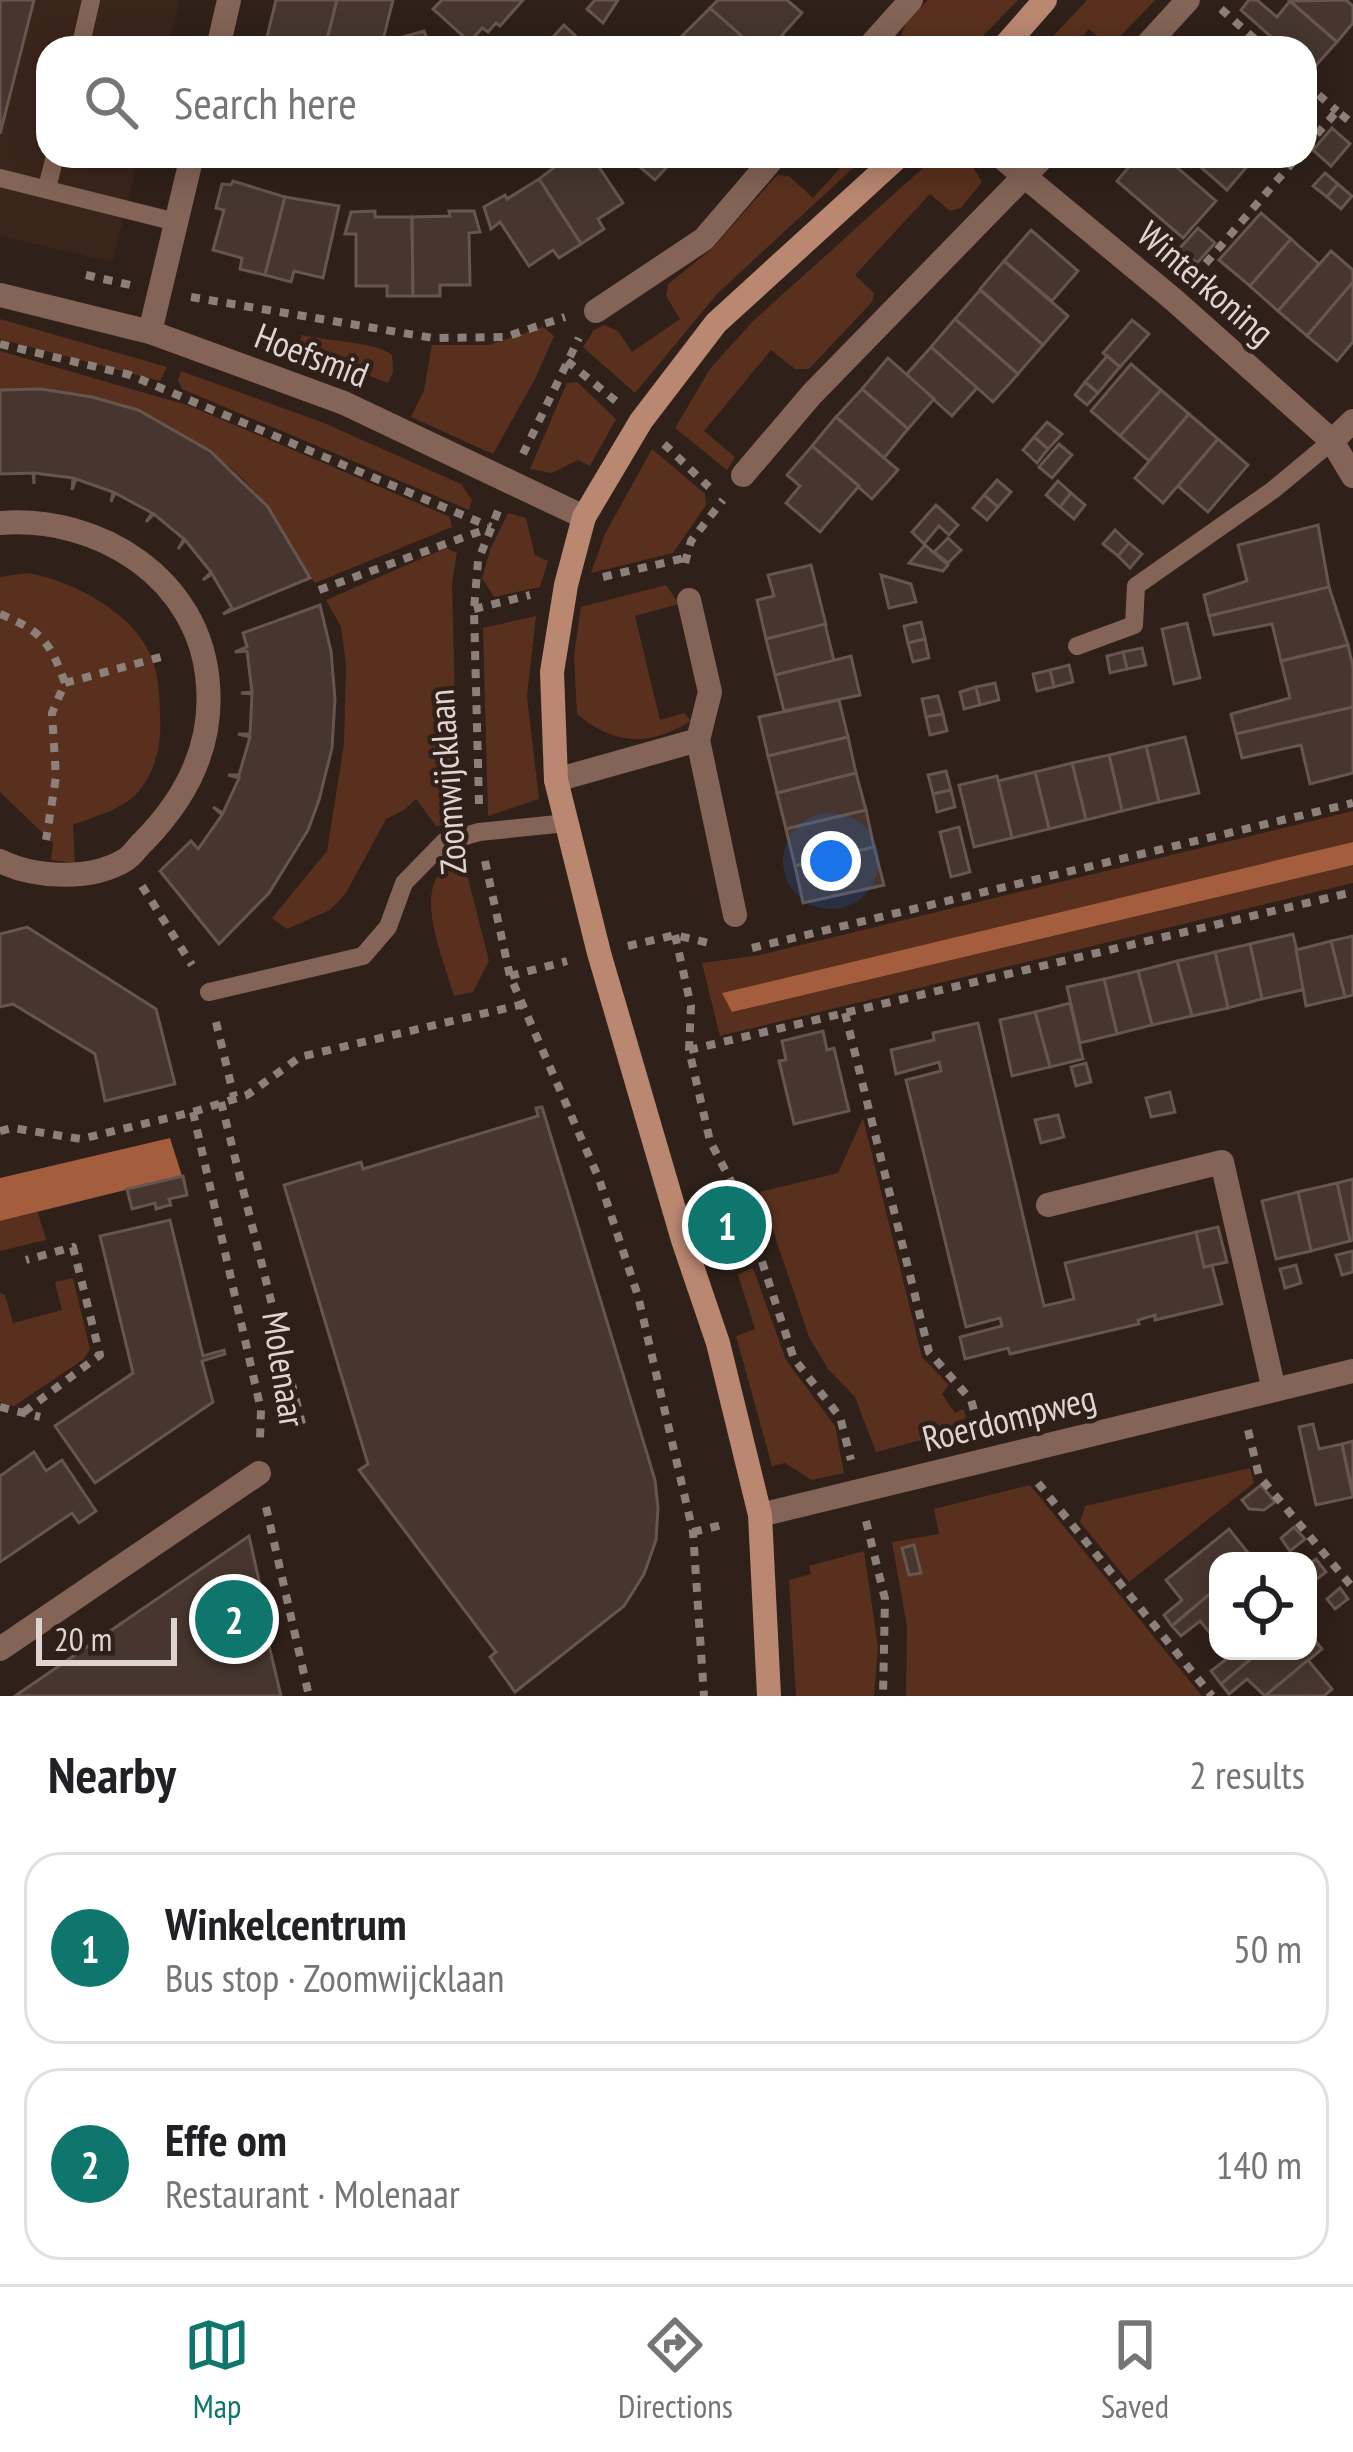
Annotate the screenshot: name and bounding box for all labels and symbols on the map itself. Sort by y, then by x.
street label: Winterkoning [1128,210,1284,355]
street label: Hoefsmid [249,311,376,398]
street label: Zoomwijcklaan [417,688,476,876]
your location [801,831,861,891]
pin: 1 [688,1180,766,1270]
street label: Molenaar [252,1308,317,1430]
street label: Roerdompweg [917,1373,1100,1462]
pin: 2 [195,1574,273,1664]
scale bar [36,1612,177,1665]

